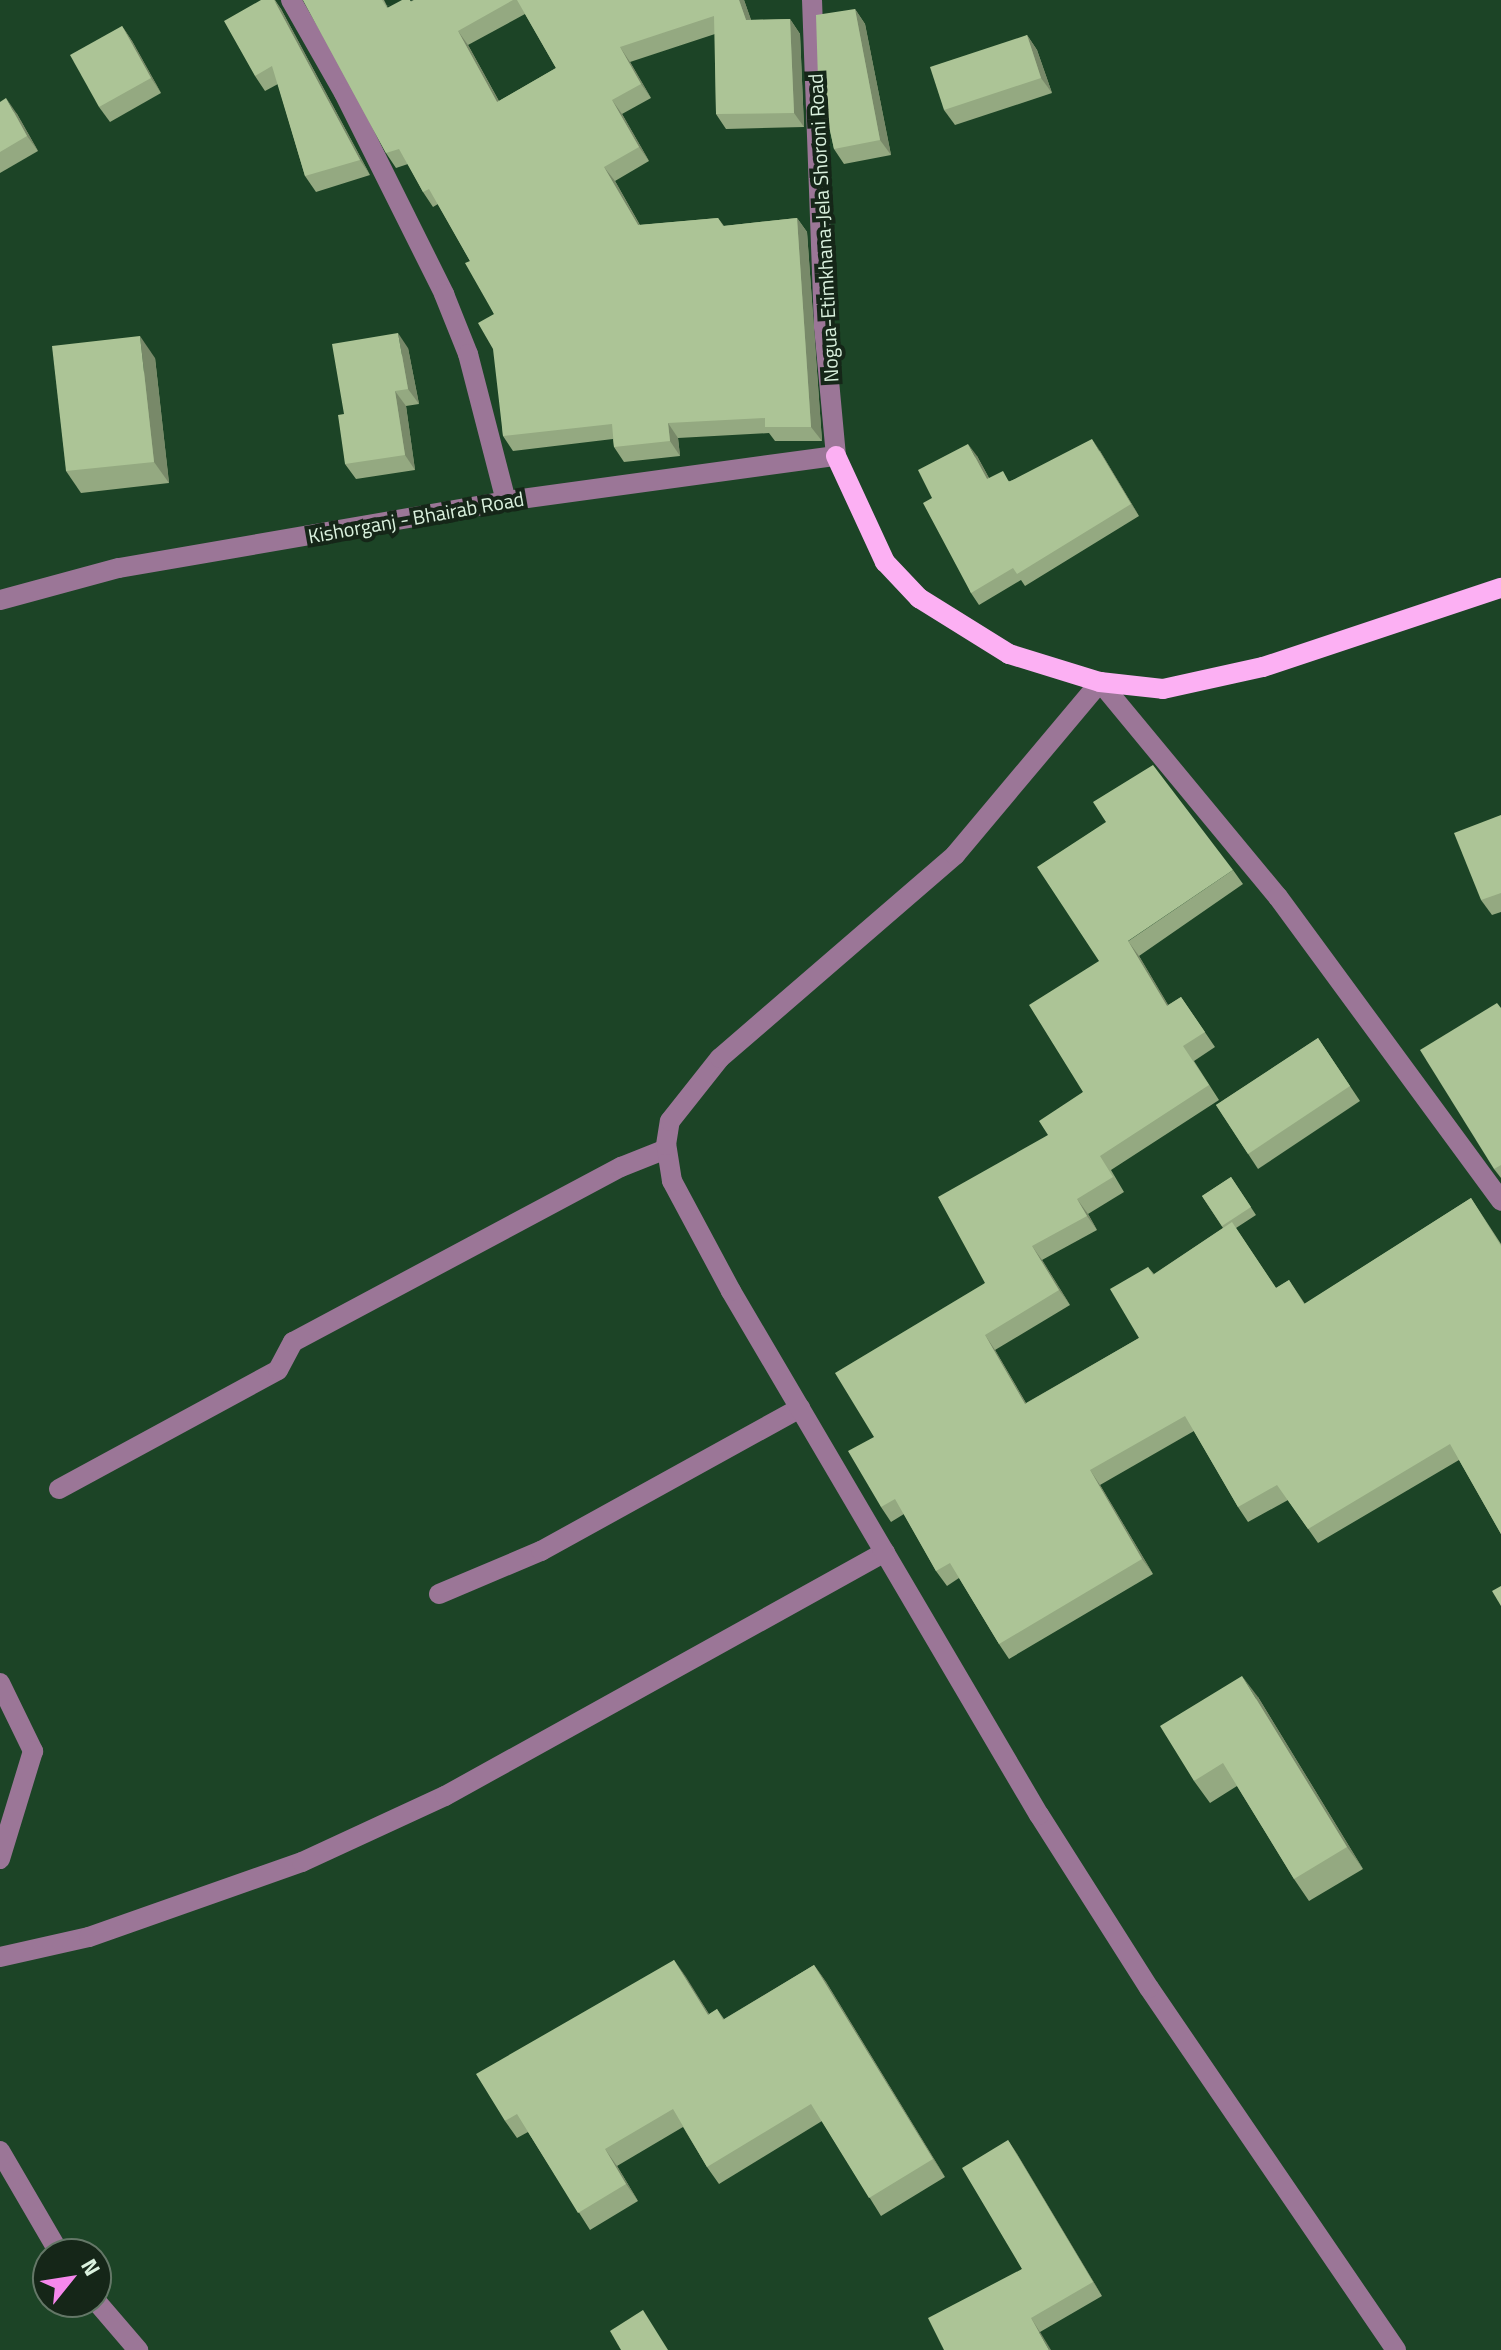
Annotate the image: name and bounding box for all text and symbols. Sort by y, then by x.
street label: Nogua-Etimkhana-Jela Shoroni Road [803,73,843,383]
street label: Kishorganj - Bhairab Road [306,486,526,548]
north arrow [32,2238,112,2318]
text: N [73,2252,110,2282]

